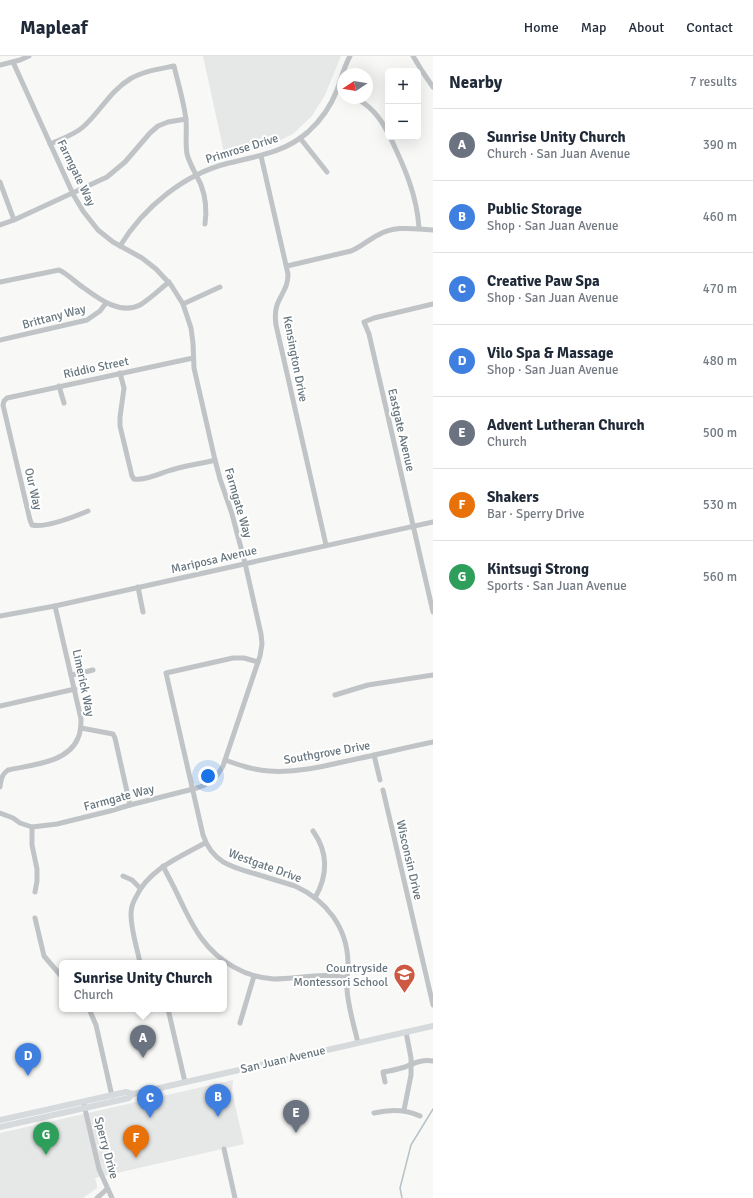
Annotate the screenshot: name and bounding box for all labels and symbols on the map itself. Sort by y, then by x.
north arrow [337,68,373,104]
street label: Primrose Drive [204,131,280,167]
street label: Farmgate Way [53,137,99,209]
street label: Brittany Way [21,301,88,333]
street label: Kensington Drive [279,315,311,403]
street label: Riddio Street [62,354,130,382]
street label: Eastgate Avenue [384,387,418,473]
street label: Our Way [21,466,45,512]
street label: Farmgate Way [221,466,255,540]
street label: Mariposa Avenue [170,543,258,577]
street label: Limerick Way [69,648,98,718]
street label: Southgrove Drive [283,738,371,768]
your location [198,766,218,786]
street label: Farmgate Way [82,781,156,815]
street label: Wisconsin Drive [393,819,425,901]
street label: Westgate Drive [226,846,304,886]
place label: Countryside Montessori School [293,961,388,990]
school or university icon: Countryside Montessori School [391,962,417,995]
pin: A [130,1025,156,1058]
pin: D [15,1043,41,1076]
street label: San Juan Avenue [239,1043,327,1077]
pin: B [205,1084,231,1117]
pin: C [137,1085,163,1118]
pin: E [283,1100,309,1133]
street label: Sperry Drive [91,1116,121,1180]
pin: G [33,1122,59,1155]
pin: F [123,1125,149,1158]

